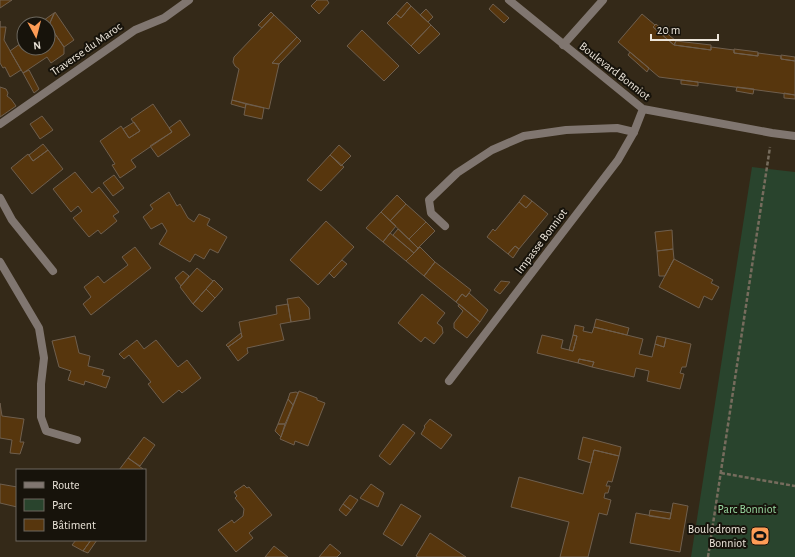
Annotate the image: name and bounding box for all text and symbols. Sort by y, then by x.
north arrow [16,16,56,56]
scale bar [651,16,718,42]
street label: Traverse du Maroc [48,20,124,78]
text: 20 m [657,24,680,36]
text: N [33,40,42,51]
street label: Boulevard Bonniot [577,40,653,102]
street label: Impasse Bonniot [513,206,569,276]
legend [16,469,146,541]
text: Route [52,479,79,491]
text: Parc [52,499,72,511]
park label: Parc Bonniot [718,503,777,515]
text: Bâtiment [52,519,96,531]
place label: Boulodrome Bonniot [688,523,746,549]
sports icon: Boulodrome Bonniot [749,525,771,547]

